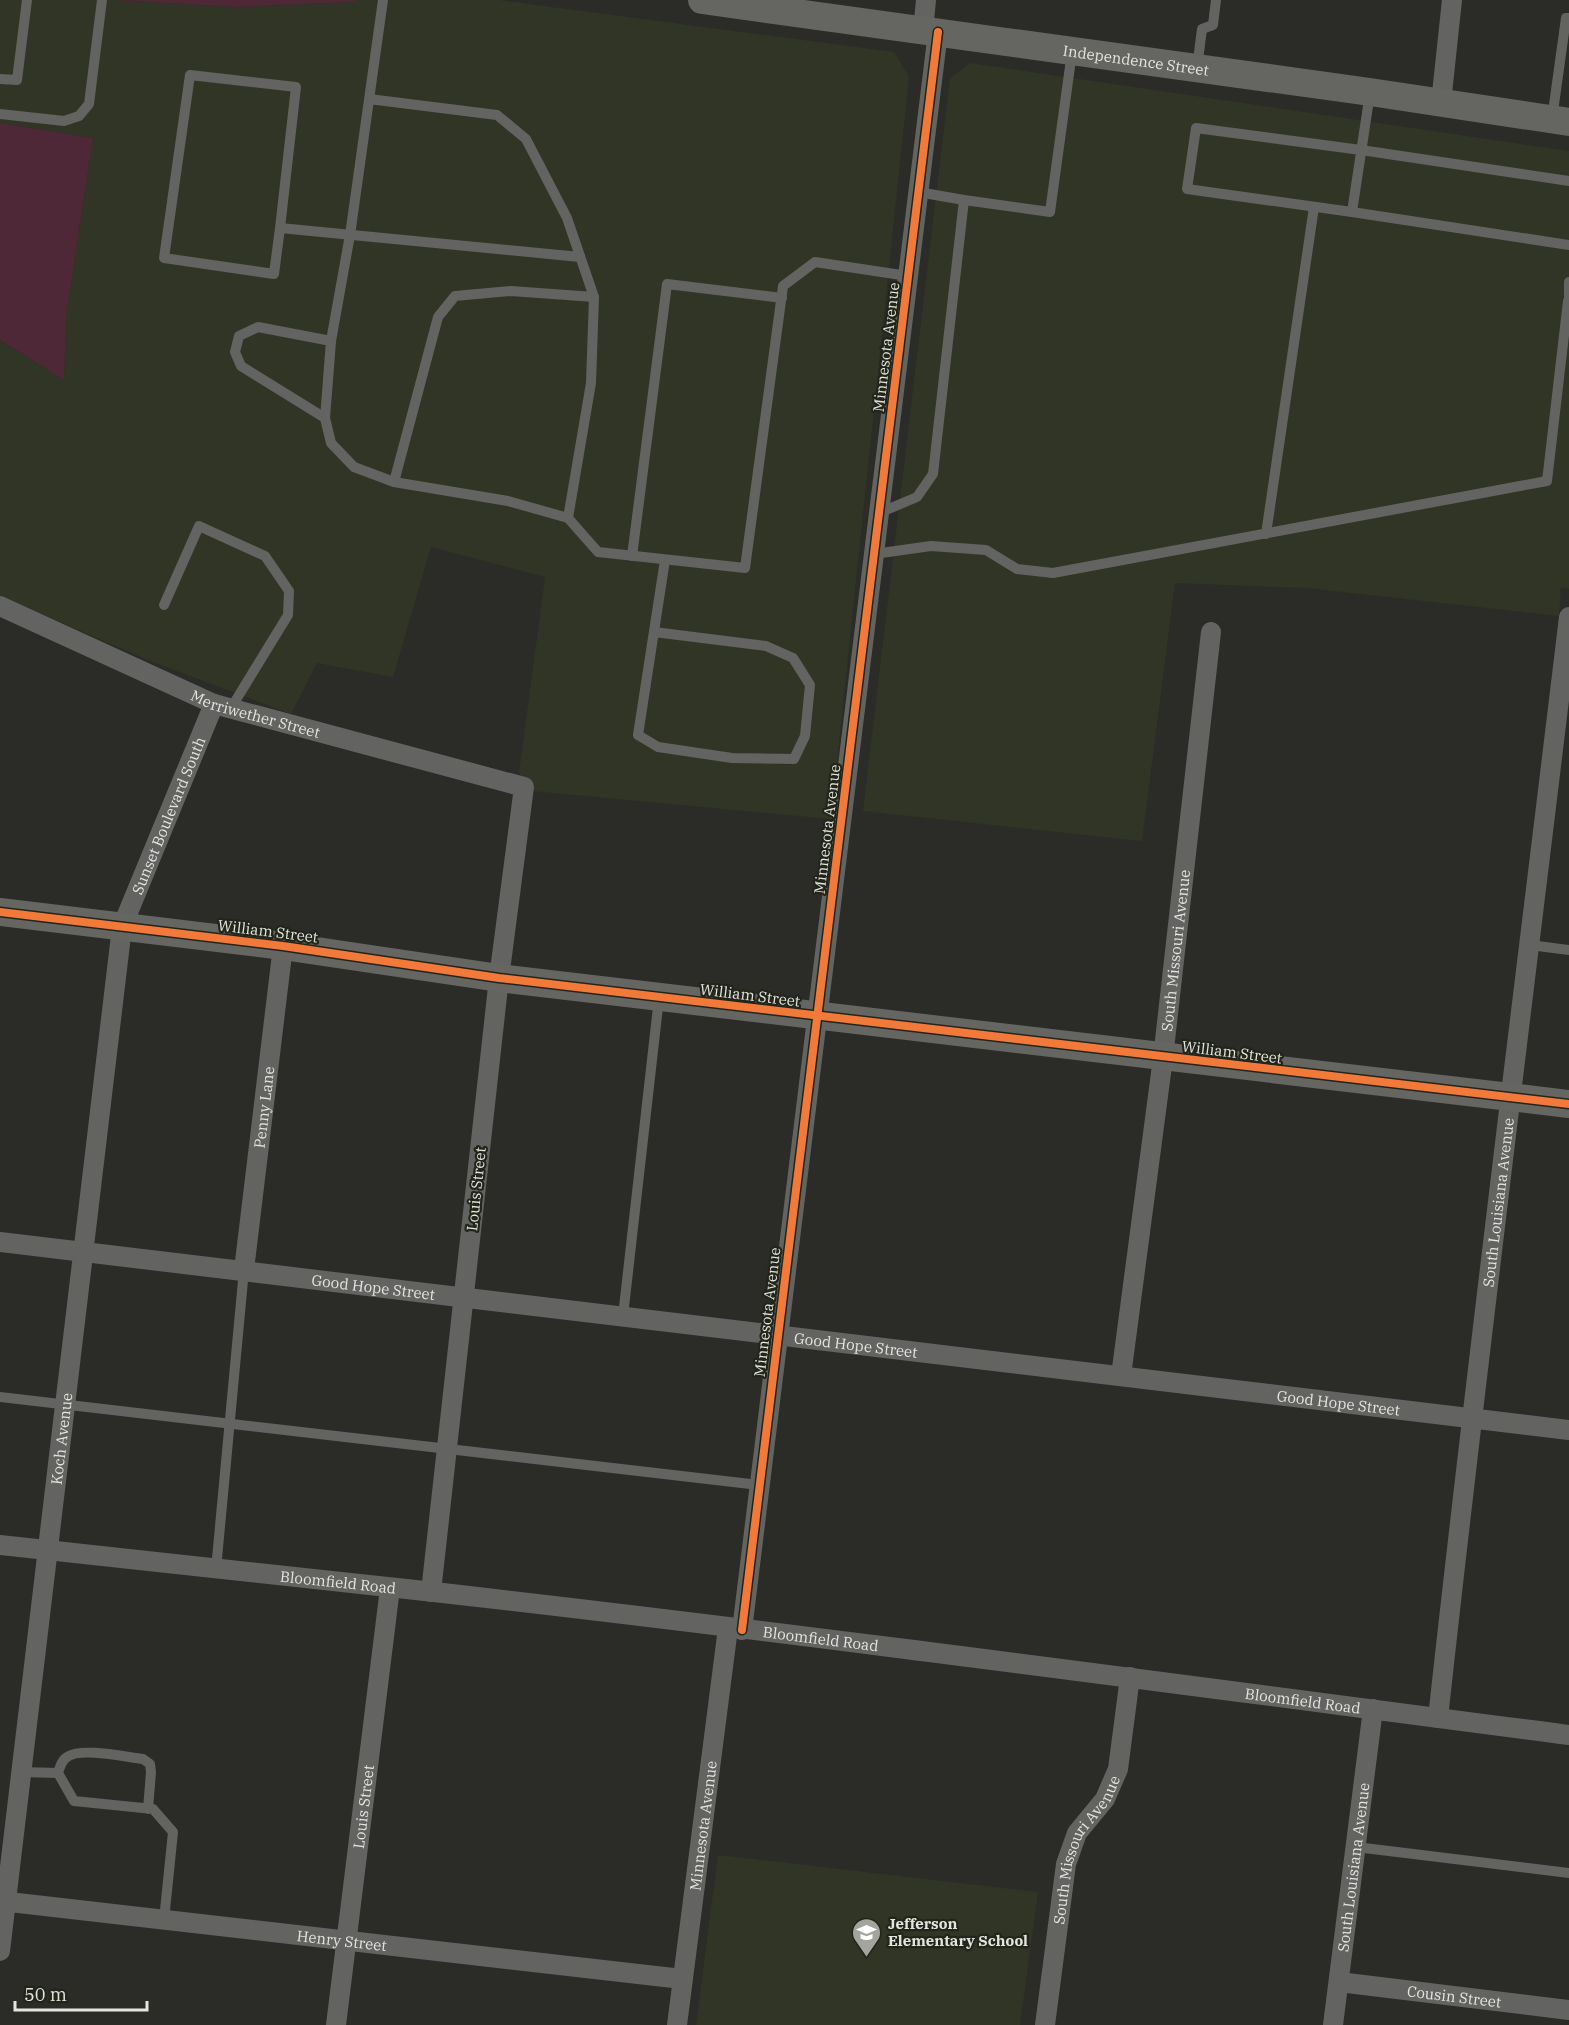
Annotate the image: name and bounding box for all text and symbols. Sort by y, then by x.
street label: Independence Street [1062,40,1210,79]
street label: Minnesota Avenue [869,281,903,413]
street label: Merriwether Street [188,685,322,742]
street label: Sunset Boulevard South [127,734,209,897]
street label: Minnesota Avenue [810,763,844,895]
street label: South Missouri Avenue [1157,869,1194,1032]
street label: William Street [217,915,319,947]
street label: William Street [699,979,801,1011]
street label: William Street [1181,1036,1283,1068]
street label: Penny Lane [249,1065,278,1149]
street label: South Louisiana Avenue [1478,1117,1517,1288]
street label: Louis Street [462,1146,490,1232]
street label: Minnesota Avenue [750,1246,784,1378]
street label: Good Hope Street [311,1270,436,1304]
street label: Good Hope Street [793,1328,919,1361]
street label: Good Hope Street [1276,1386,1401,1419]
street label: Koch Avenue [46,1392,76,1486]
street label: Bloomfield Road [279,1566,397,1597]
street label: Bloomfield Road [762,1622,880,1655]
street label: Bloomfield Road [1244,1683,1362,1717]
street label: Minnesota Avenue [685,1760,720,1892]
street label: Louis Street [348,1764,378,1850]
street label: South Missouri Avenue [1049,1772,1124,1925]
street label: South Louisiana Avenue [1333,1781,1373,1953]
place label: Jefferson Elementary School [888,1914,1028,1950]
school or university icon: Jefferson Elementary School [851,1916,883,1958]
street label: Henry Street [296,1926,388,1955]
scale bar [15,1974,147,2012]
street label: Cousin Street [1406,1981,1502,2011]
text: 50 m [24,1983,67,2006]

